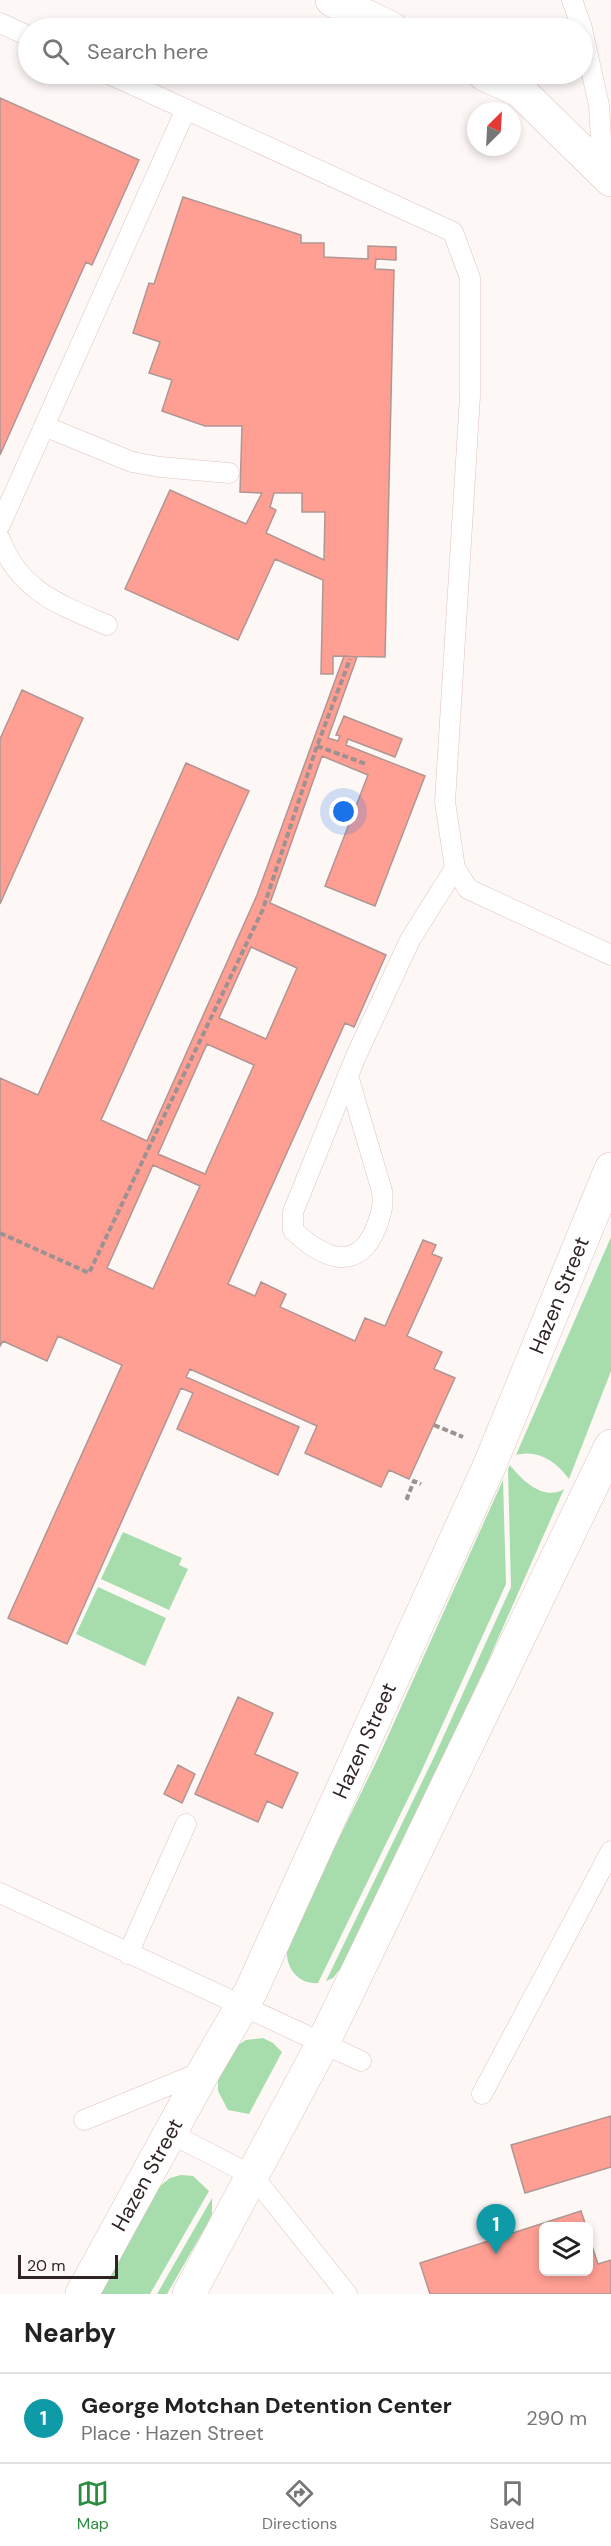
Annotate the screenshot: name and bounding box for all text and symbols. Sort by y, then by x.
search box [18,18,593,84]
icon: search [39,35,72,68]
text: Search here [87,37,208,66]
north arrow [467,102,521,156]
your location [329,797,358,826]
street label: Hazen Street [523,1232,596,1358]
street label: Hazen Street [326,1678,403,1803]
street label: Hazen Street [105,2113,189,2236]
pin: 1 [476,2204,516,2254]
map controls [539,2222,593,2276]
button: layers [539,2222,593,2276]
scale bar [18,2252,118,2280]
text: 20 m [27,2255,66,2276]
text: Nearby [24,2316,116,2350]
text: George Motchan Detention Center [81,2391,452,2420]
text: 1 [40,2405,47,2431]
text: 290 m [526,2405,587,2431]
text: Place · Hazen Street [81,2420,264,2446]
tab: Map [76,2477,109,2534]
tab: Directions [262,2477,337,2534]
tab: Saved [490,2477,535,2534]

